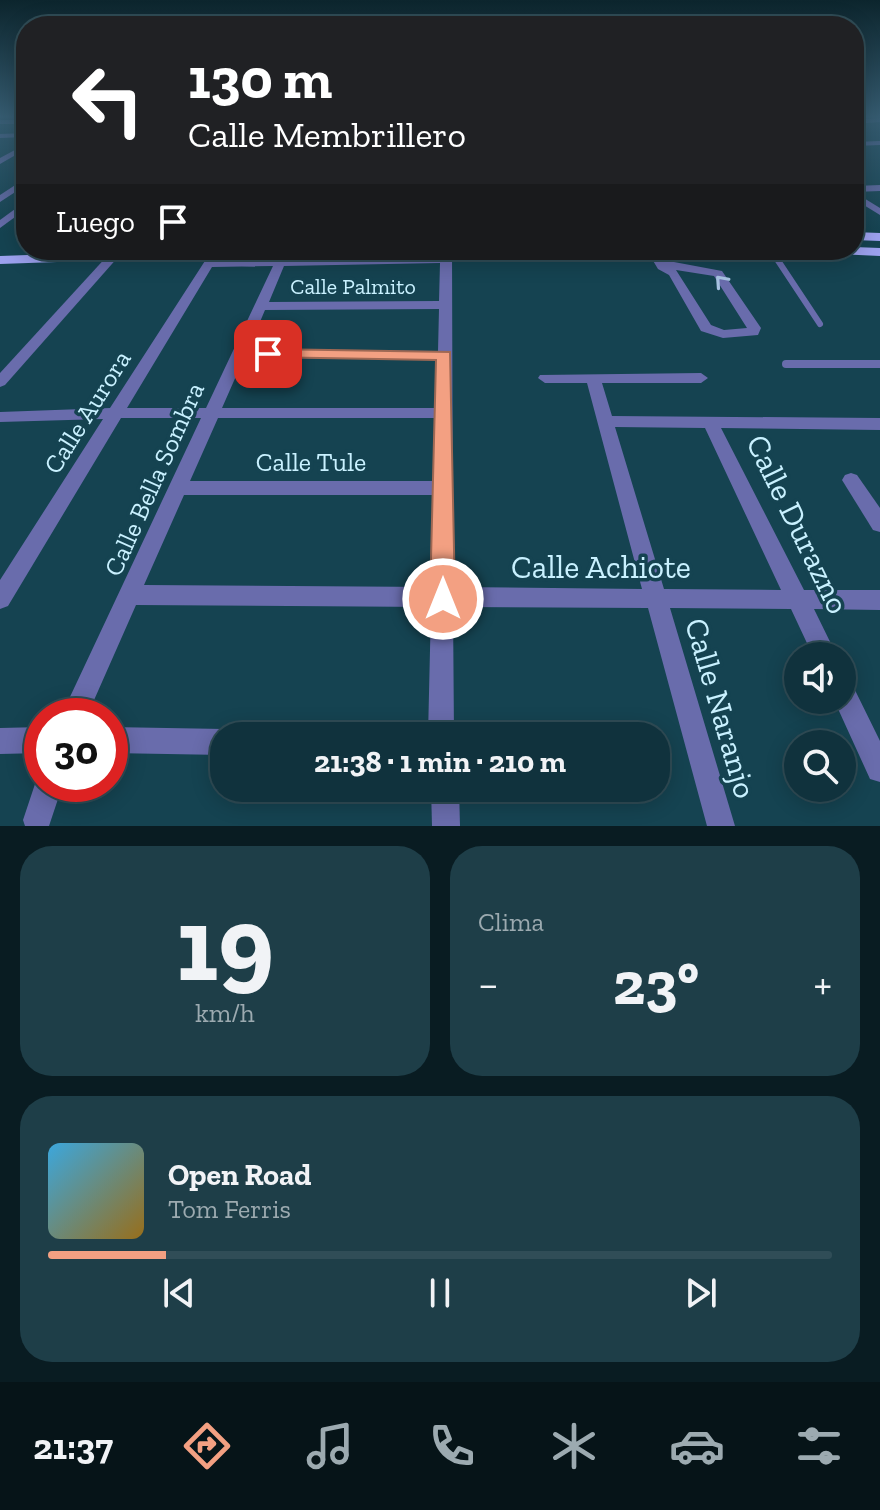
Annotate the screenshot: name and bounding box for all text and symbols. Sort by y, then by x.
text: 130 m [188,45,332,112]
icon: left [56,48,160,152]
text: Calle Membrillero [188,113,466,156]
icon: arrive [151,200,195,244]
text: Luego [56,204,135,240]
street label: Calle Palmito [290,273,416,300]
one-way arrow [716,276,730,290]
pin [234,320,302,388]
icon: arrive [246,332,290,376]
street label: Calle Aurora [37,344,138,480]
street label: Calle Bella Sombra [97,377,211,581]
street label: Calle Durazno [738,428,858,620]
street label: Calle Tule [256,446,366,478]
street label: Calle Achiote [511,548,691,586]
position arrow [401,557,485,641]
street label: Calle Naranjo [677,614,765,802]
map controls [784,642,856,802]
button: sound [784,642,856,714]
speed limit sign: 30 [24,698,128,802]
button: search [784,730,856,802]
text: 21:38 · 1 min · 210 m [314,744,566,780]
text: 19 [176,882,274,1007]
text: Clima [478,906,544,938]
text: 23° [613,947,699,1019]
text: − [478,957,499,1010]
text: + [813,957,832,1010]
text: km/h [195,997,255,1029]
text: Open Road [168,1157,311,1193]
text: Tom Ferris [168,1193,291,1225]
icon: previous [157,1271,201,1315]
icon: pause [418,1271,462,1315]
icon: next [679,1271,723,1315]
icon: directions [179,1418,235,1474]
icon: music [302,1418,358,1474]
icon: phone [424,1418,480,1474]
icon: climate [546,1418,602,1474]
icon: car [669,1418,725,1474]
icon: filters [791,1418,847,1474]
text: 21:37 [33,1425,113,1468]

